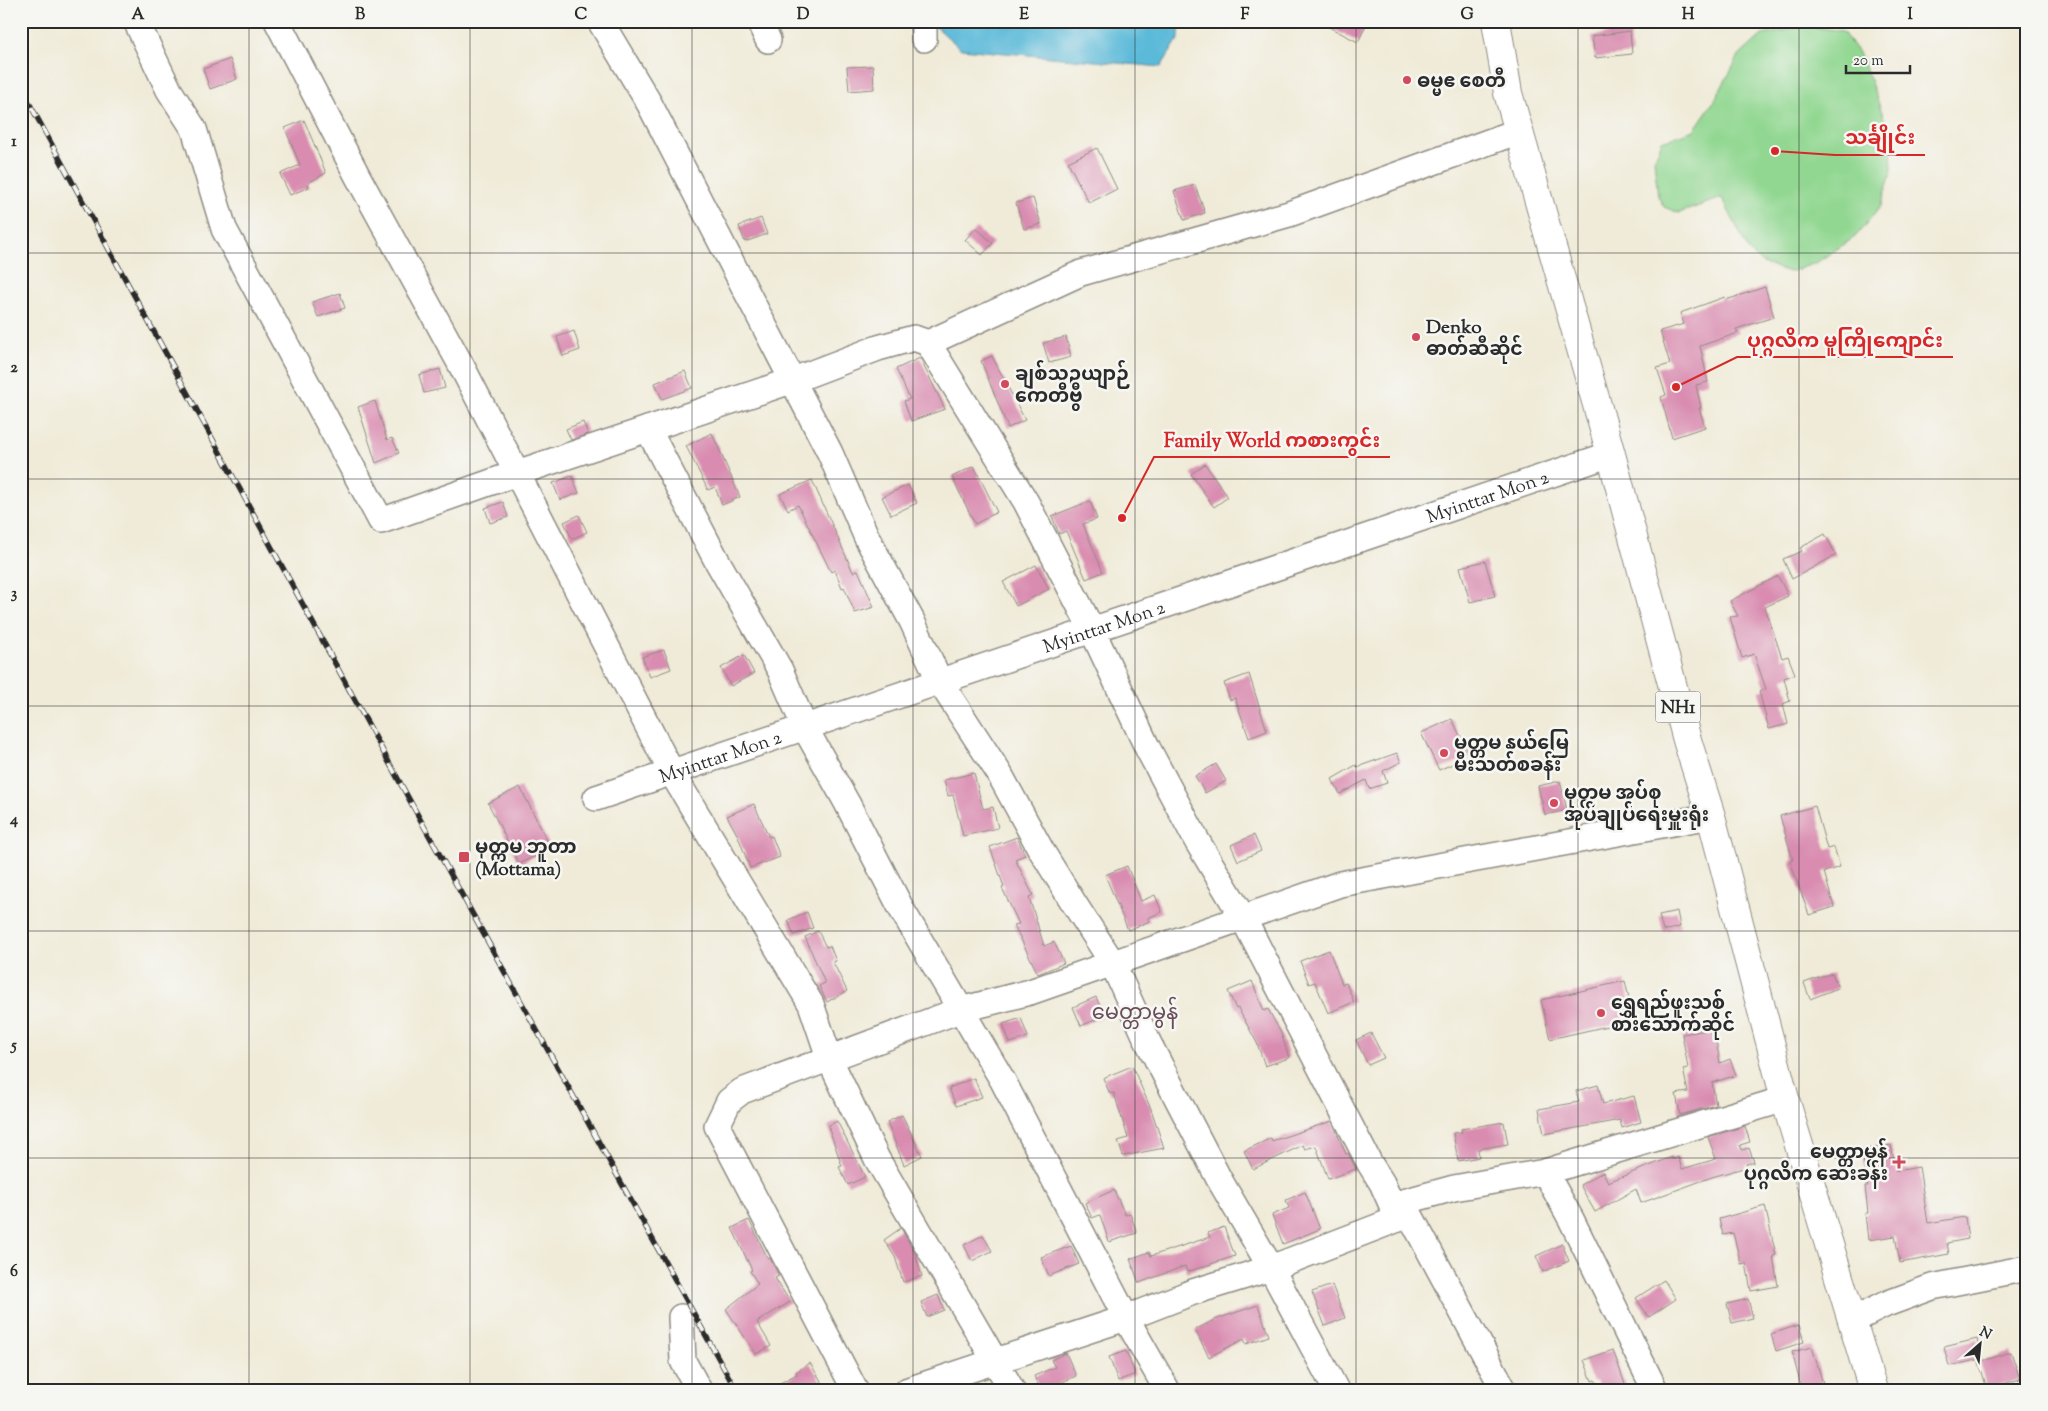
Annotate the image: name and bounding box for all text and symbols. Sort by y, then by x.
text: A [132,4,145,27]
text: B [355,4,365,27]
text: C [575,4,588,27]
text: D [797,4,810,27]
text: E [1019,4,1029,27]
text: F [1241,4,1250,27]
text: G [1460,4,1474,27]
text: H [1682,4,1695,27]
text: I [1907,4,1913,27]
scale bar [1846,42,1909,74]
text: 20 m [1853,51,1884,72]
place label: ဓမ္မဧ စေတီ [1417,67,1506,96]
marker: ဓမ္မဧ စေတီ [1401,74,1413,86]
callout: သင်္ချိုင်း [1835,120,1925,155]
text: သင်္ချိုင်း [1845,124,1915,154]
text: 1 [11,131,17,154]
place label: Denko ဓာတ်ဆီဆိုင် [1426,315,1523,364]
callout: ပုဂ္ဂလိက မူကြိုကျောင်း [1737,322,1953,357]
text: ပုဂ္ဂလိက မူကြိုကျောင်း [1747,327,1943,357]
marker: Denko ဓာတ်ဆီဆိုင် [1410,331,1422,343]
text: 2 [10,357,18,380]
place label: ချစ်သူဥယျာဉ် ကေတီဗွီ [1015,360,1130,411]
marker: ချစ်သူဥယျာဉ် ကေတီဗွီ [999,378,1011,390]
callout: Family World ကစားကွင်း [1154,422,1390,457]
text: Family World ကစားကွင်း [1164,427,1380,457]
street label: Myinttar Mon 2 [1423,465,1553,532]
text: 3 [11,583,18,606]
street label: Myinttar Mon 2 [1040,595,1169,662]
road number: NH1 [1656,692,1700,722]
street label: Myinttar Mon 2 [656,725,786,792]
place label: မုတ္တမ နယ်မြေ မီးသတ်စခန်း [1454,729,1569,780]
marker: မုတ္တမ နယ်မြေ မီးသတ်စခန်း [1438,747,1450,759]
place label: မုတ္တမ အုပ်စု အုပ်ချုပ်ရေးမှူးရုံး [1564,779,1709,831]
marker: မုတ္တမ အုပ်စု အုပ်ချုပ်ရေးမှူးရုံး [1548,797,1560,809]
text: 4 [9,809,18,832]
place label: မုတ္တမ ဘူတာ (Mottama) [475,835,577,884]
marker: မုတ္တမ ဘူတာ (Mottama) [457,850,471,864]
place label: ရွှေရည်ဖူးသစ် စားသောက်ဆိုင် [1611,989,1735,1040]
district label: မေတ္တာမွန် [1092,996,1178,1029]
marker: ရွှေရည်ဖူးသစ် စားသောက်ဆိုင် [1595,1007,1607,1019]
text: 5 [9,1035,17,1058]
place label: မေတ္တာမွန် ပုဂ္ဂလိက ဆေးခန်း [1744,1138,1888,1190]
marker: မေတ္တာမွန် ပုဂ္ဂလိက ဆေးခန်း [1892,1155,1906,1169]
text: 6 [10,1261,18,1284]
north arrow [1956,1318,2006,1368]
text: N [1975,1323,1995,1346]

